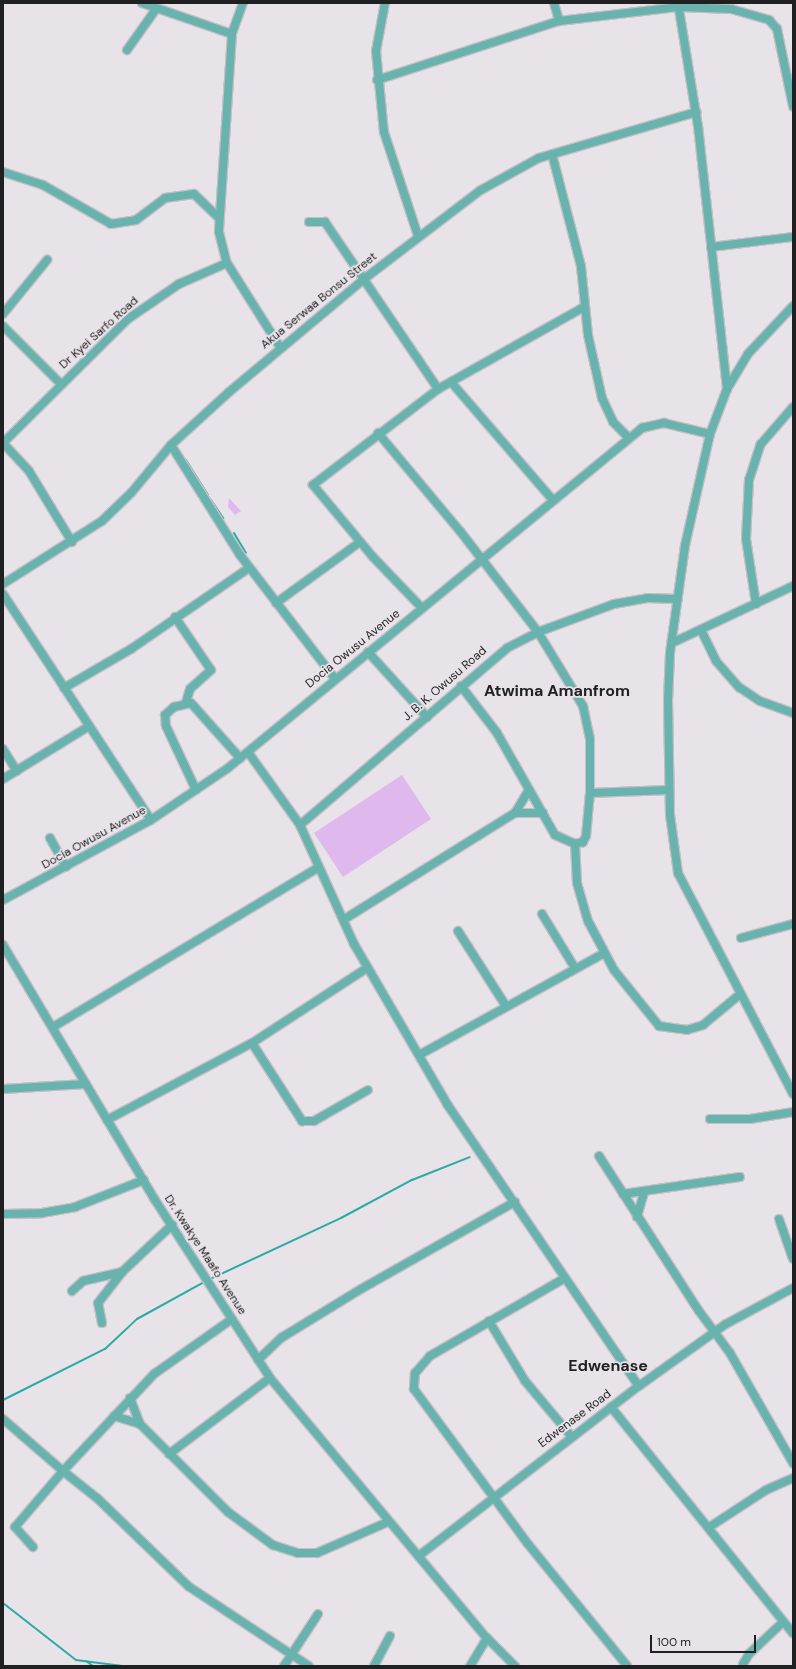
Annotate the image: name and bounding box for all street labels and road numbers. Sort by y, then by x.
street label: Akua Serwaa Bonsu Street [258,250,380,352]
street label: Dr Kyei Sarfo Road [57,294,141,372]
street label: Docia Owusu Avenue [303,607,403,691]
street label: J. B. K. Owusu Road [400,644,490,724]
street label: Docia Owusu Avenue [39,803,149,873]
street label: Dr. Kwakye Maafo Avenue [161,1192,249,1318]
street label: Edwenase Road [536,1387,614,1451]

